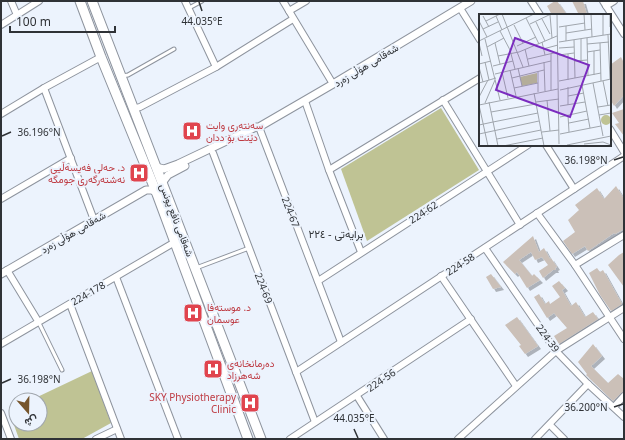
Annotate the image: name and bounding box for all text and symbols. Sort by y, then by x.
scale bar [10,8,115,34]
text: 100 m [16,13,51,30]
text: 44.035°E [181,14,223,28]
inset map [479,14,611,146]
street label: شەقامی هۆڵی زەرد [331,40,401,90]
place label: سەنتەری وایت دێنت بۆ ددان [206,118,263,144]
hospital icon: سەنتەری وایت دێنت بۆ ددان [181,120,203,142]
text: 36.196°N [17,125,61,139]
text: 36.198°N [564,153,608,167]
place label: د. حەلی فەیسەڵیی نەشتەرگەری جومگە [48,160,125,186]
hospital icon: د. حەلی فەیسەڵیی نەشتەرگەری جومگە [128,162,150,184]
street label: شەقامی نافع یونس [157,182,197,258]
street label: 224-67 [279,195,303,230]
street label: 224-62 [406,197,440,227]
street label: شەقامی هۆڵی زەرد [38,208,108,256]
district label: برایەتی - ٢٢٤ [309,226,363,241]
street label: 224-58 [443,249,477,279]
street label: 224-69 [252,271,276,306]
street label: 224-178 [68,277,108,308]
place label: د. موستەفا عوسمان [207,300,251,326]
hospital icon: د. موستەفا عوسمان [182,302,204,324]
street label: 224-39 [533,321,563,355]
place label: دەرمانخانەی شەهرزاد [227,356,275,382]
hospital icon: دەرمانخانەی شەهرزاد [202,358,224,380]
street label: 224-56 [364,365,398,395]
text: 36.198°N [17,372,61,386]
place label: SKY Physiotherapy Clinic [149,390,237,416]
north arrow [8,392,48,432]
hospital icon: SKY Physiotherapy Clinic [239,392,261,414]
text: 36.200°N [564,400,608,414]
text: 44.035°E [333,411,375,425]
text: ش [23,413,40,431]

